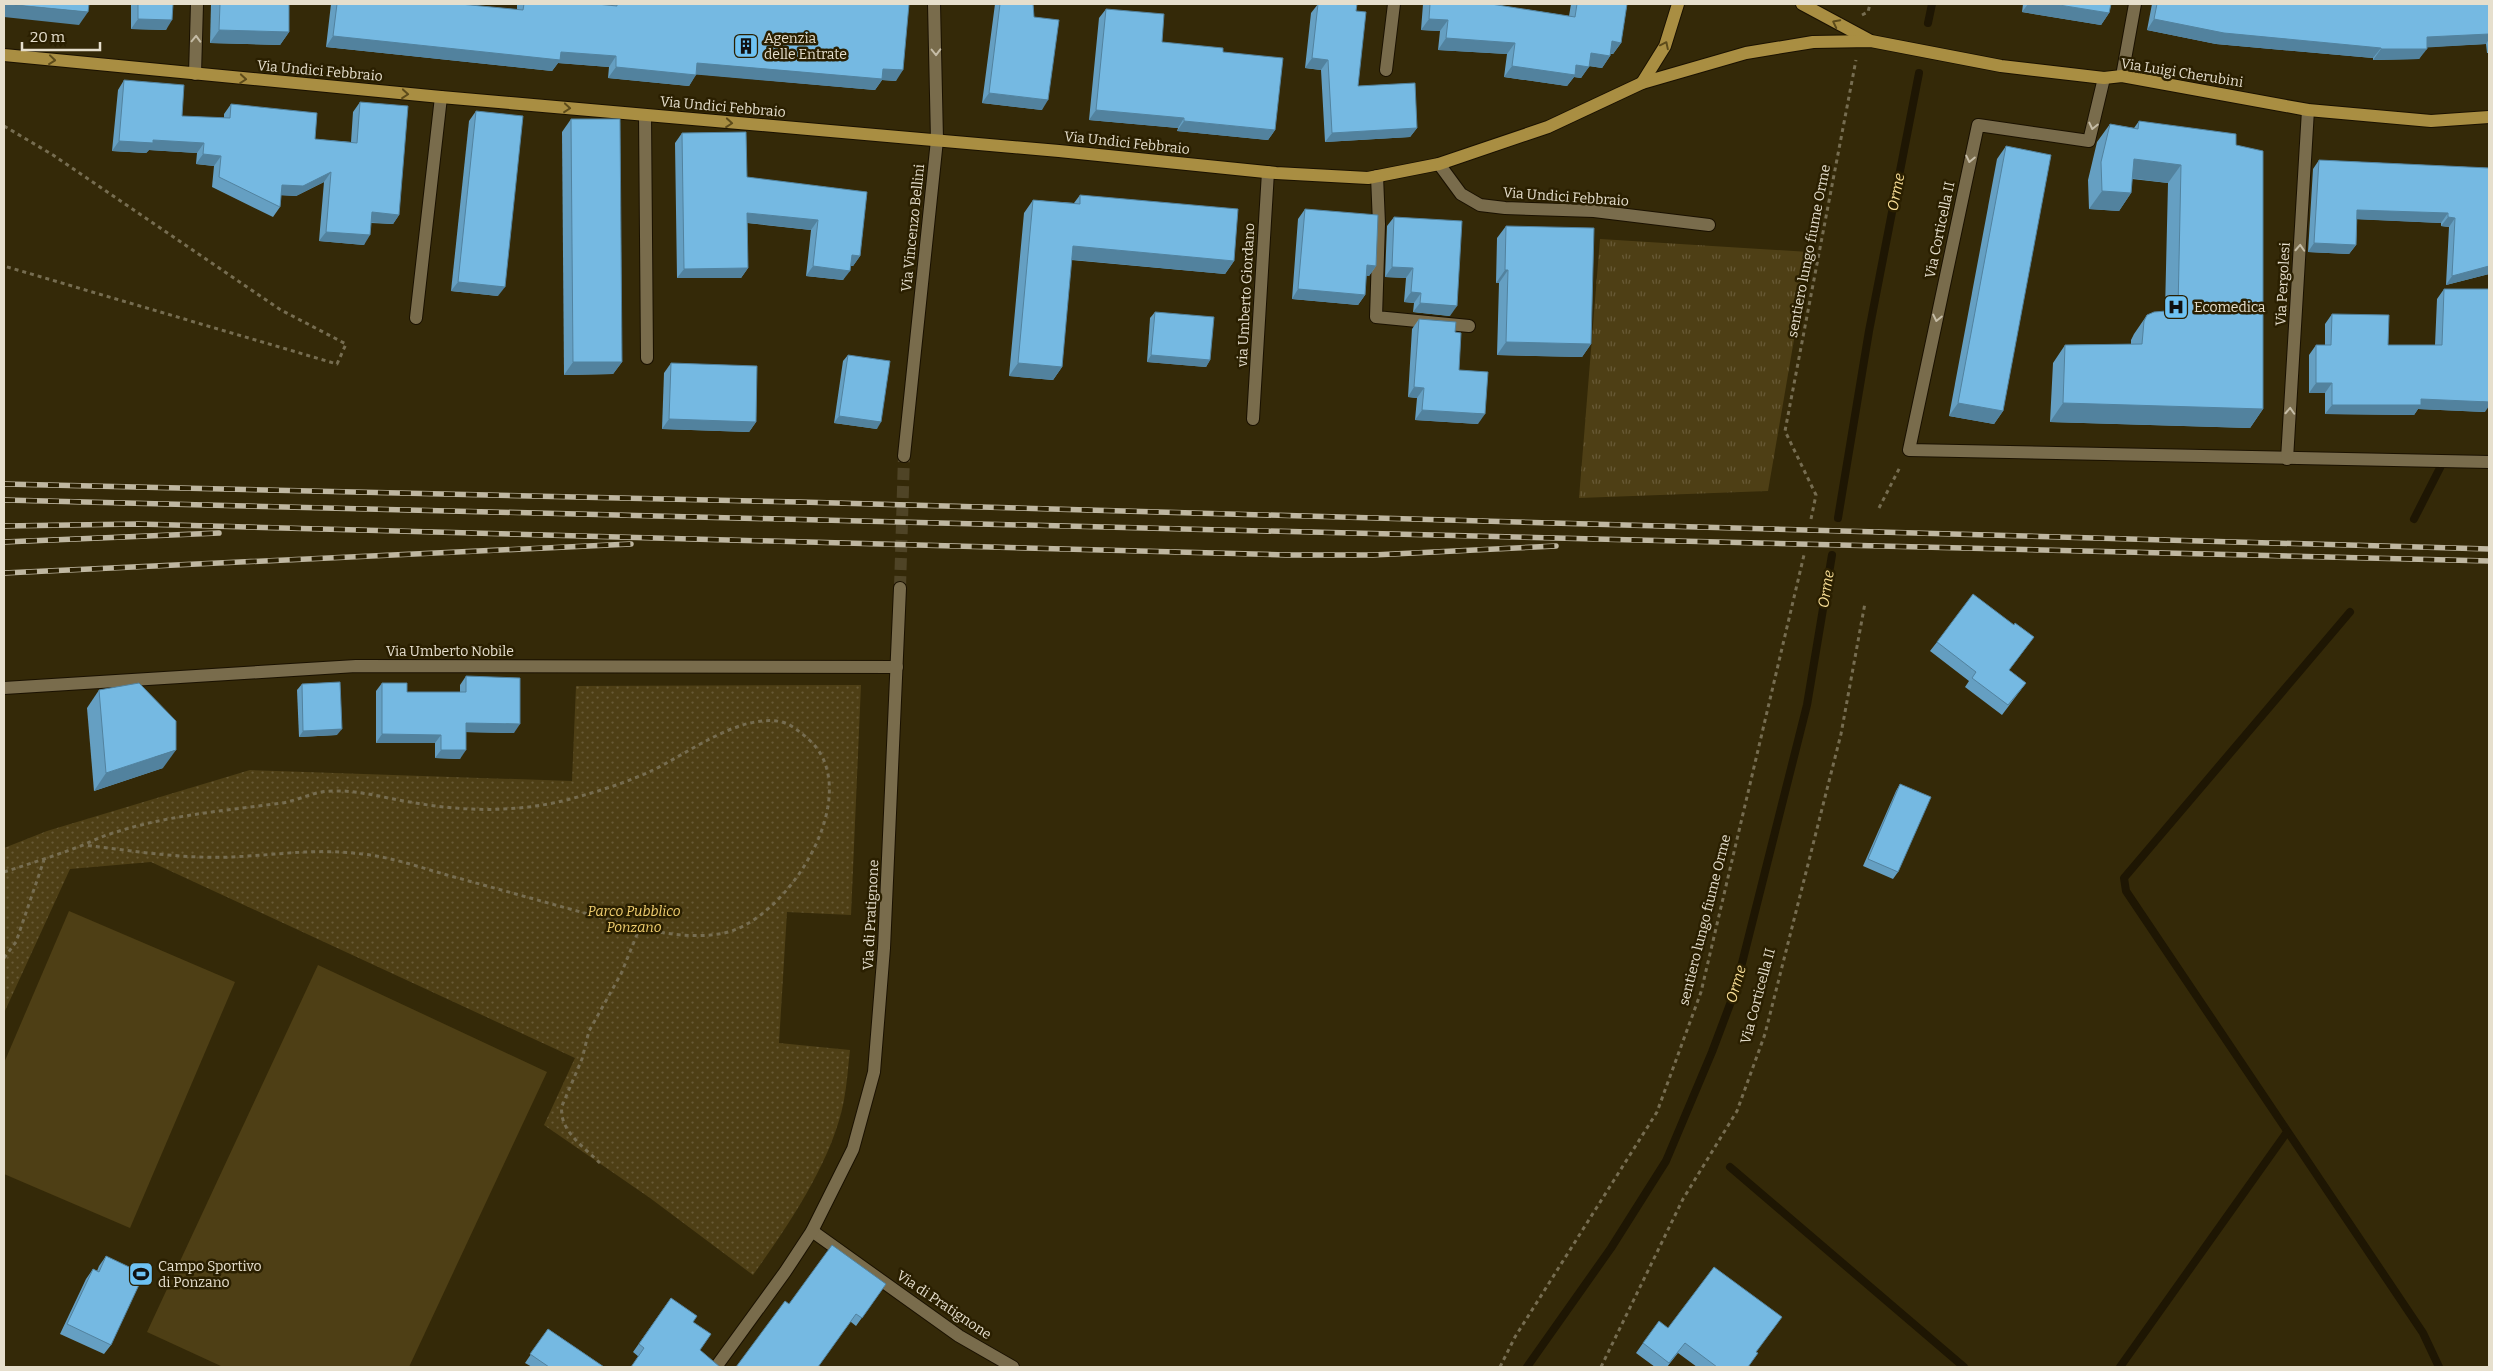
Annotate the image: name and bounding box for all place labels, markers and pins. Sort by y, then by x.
place label: Agenzia delle Entrate [764,30,847,63]
building icon: Agenzia delle Entrate [733,33,759,59]
hospital icon: Ecomedica [2163,294,2189,320]
place label: Ecomedica [2194,299,2266,316]
place label: Campo Sportivo di Ponzano [158,1258,262,1291]
sports icon: Campo Sportivo di Ponzano [128,1261,154,1287]

